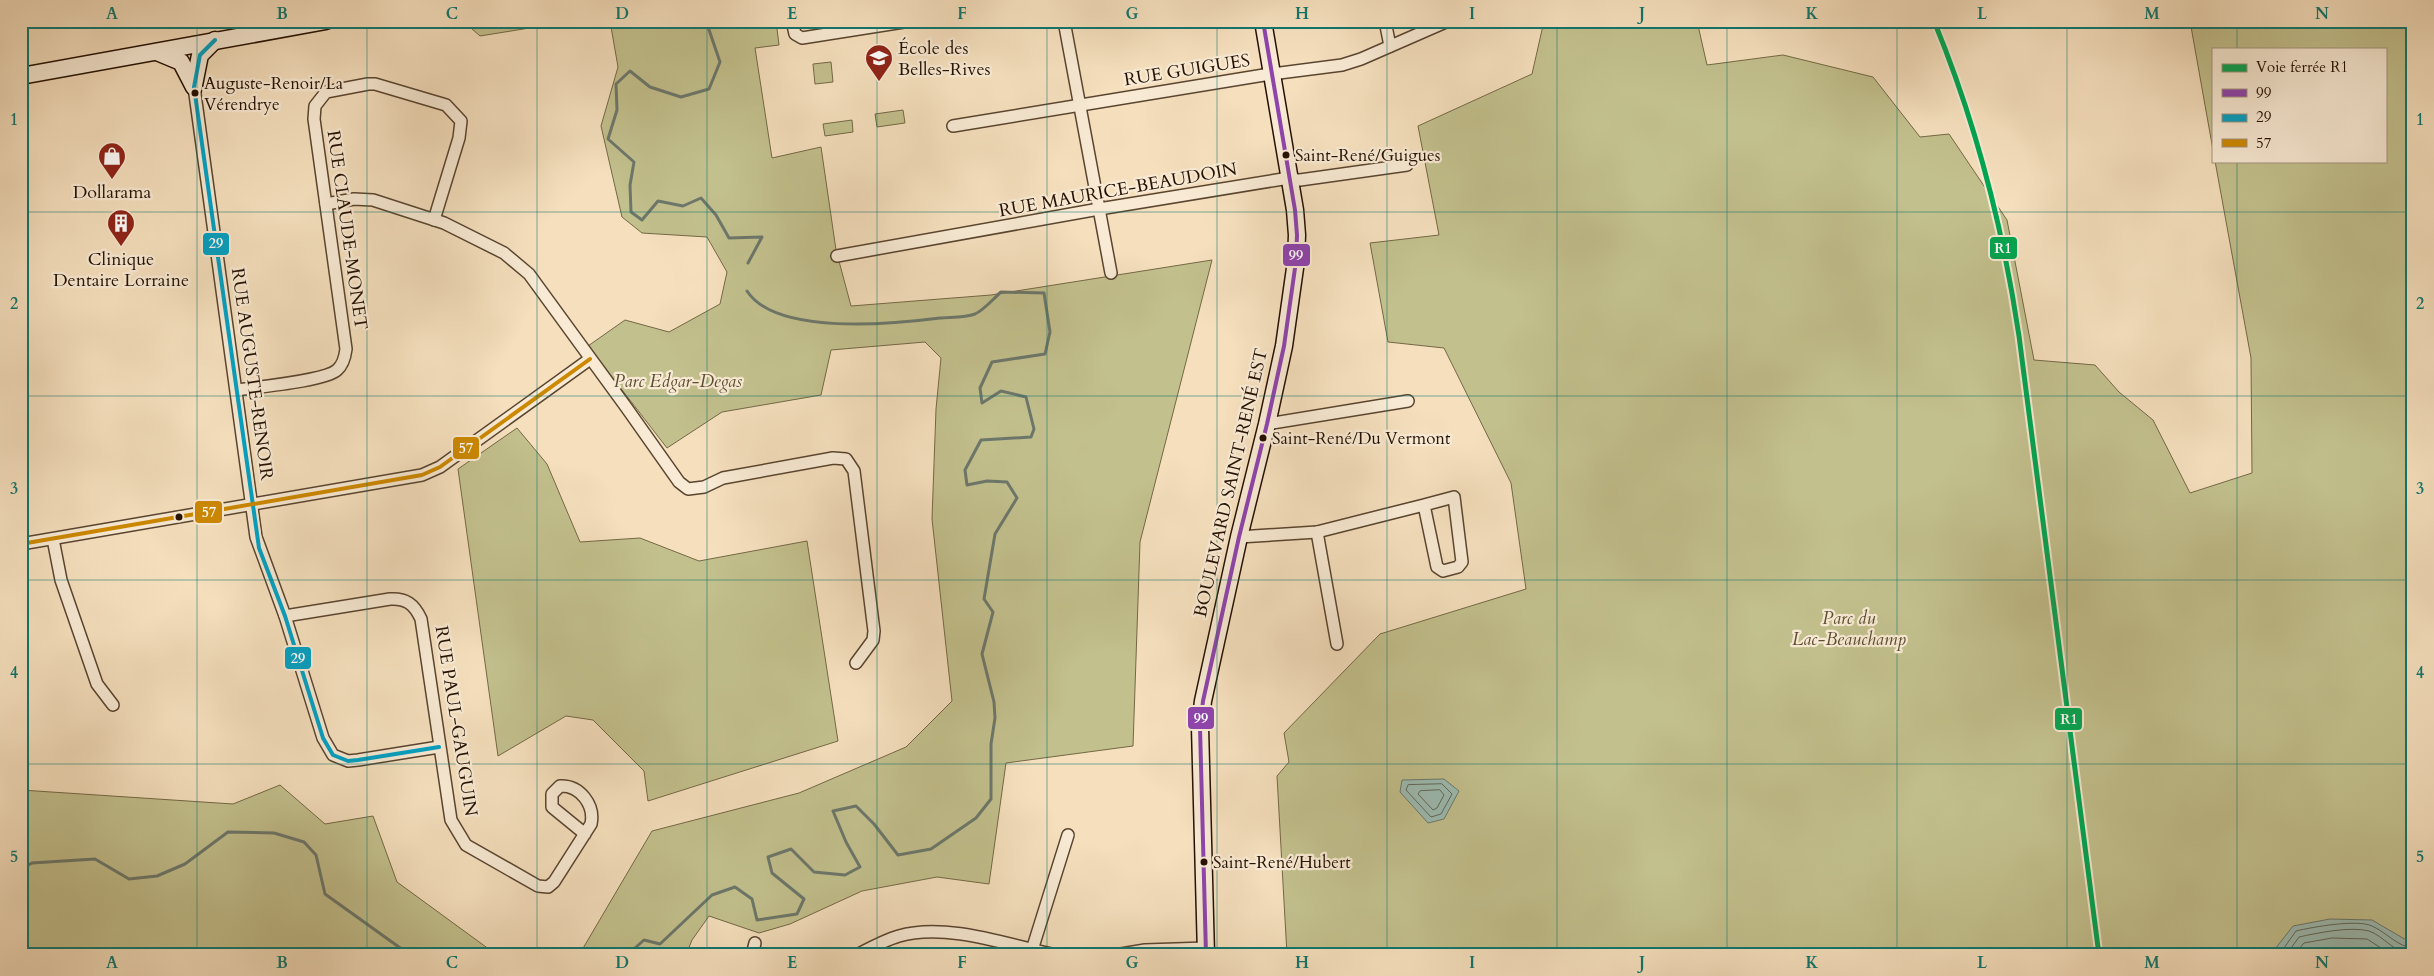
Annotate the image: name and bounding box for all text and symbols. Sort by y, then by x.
text: A [106,3,118,25]
text: B [276,3,288,25]
text: C [446,3,458,25]
text: D [615,3,629,25]
text: E [787,3,797,25]
text: F [957,3,967,25]
text: G [1125,3,1139,25]
text: H [1295,3,1309,25]
text: I [1469,3,1475,25]
text: J [1637,3,1645,25]
text: K [1806,3,1819,25]
text: L [1977,3,1988,25]
text: M [2144,3,2160,25]
text: N [2315,3,2329,25]
place label: École des Belles-Rives [898,36,991,82]
school or university icon: École des Belles-Rives [864,43,894,82]
street label: RUE GUIGUES [1122,48,1252,92]
legend [2212,48,2386,162]
text: Voie ferrée R1 [2256,57,2348,77]
place label: Auguste-Renoir/La Vérendrye [204,72,344,116]
text: 99 [2256,83,2272,103]
marker: Auguste-Renoir/La Vérendrye [190,88,200,98]
text: 29 [2256,107,2272,127]
text: 1 [10,109,18,131]
text: 1 [2416,109,2424,131]
street label: RUE CLAUDE-MONET [321,129,373,331]
text: 57 [2256,133,2272,153]
shop icon: Dollarama [97,141,127,180]
place label: Saint-René/Guigues [1295,144,1441,167]
marker: Saint-René/Guigues [1281,150,1291,160]
street label: RUE MAURICE-BEAUDOIN [997,157,1240,223]
place label: Dollarama [73,180,152,205]
building icon: Clinique Dentaire Lorraine [106,208,136,247]
line badge: 29 [202,232,230,256]
text: 29 [209,234,223,253]
line badge: R1 [1989,236,2018,260]
text: R1 [1994,239,2012,258]
line badge: 99 [1282,243,1311,267]
text: 99 [1289,246,1303,265]
place label: Clinique Dentaire Lorraine [53,247,189,293]
street label: RUE AUGUSTE-RENOIR [225,266,279,482]
text: 2 [10,293,18,315]
text: 2 [2416,293,2424,315]
street label: BOULEVARD SAINT-RENÉ EST [1188,346,1274,620]
park label: Parc Edgar-Degas [614,369,742,394]
place label: Saint-René/Du Vermont [1272,427,1451,450]
marker: Saint-René/Du Vermont [1258,433,1268,443]
line badge: 57 [452,436,480,460]
text: 57 [459,439,473,458]
text: 3 [10,478,18,500]
text: 3 [2416,478,2424,500]
line badge: 57 [194,500,223,524]
text: 57 [202,503,216,522]
unlabelled marker [174,512,184,522]
park label: Parc du Lac-Beauchamp [1792,606,1907,652]
street label: RUE PAUL-GAUGUIN [429,624,483,819]
line badge: 29 [284,646,312,670]
text: 29 [291,649,305,668]
text: 4 [10,662,18,684]
text: 4 [2416,662,2424,684]
line badge: 99 [1187,706,1215,730]
line badge: R1 [2054,707,2083,731]
text: 99 [1194,709,1208,728]
text: R1 [2060,710,2078,729]
text: 5 [10,846,18,868]
text: 5 [2416,846,2424,868]
place label: Saint-René/Hubert [1213,851,1351,874]
marker: Saint-René/Hubert [1199,857,1209,867]
text: A [106,952,118,974]
text: B [276,952,288,974]
text: C [446,952,458,974]
text: D [615,952,629,974]
text: E [787,952,797,974]
text: F [957,952,967,974]
text: G [1125,952,1139,974]
text: H [1295,952,1309,974]
text: I [1469,952,1475,974]
text: J [1637,952,1645,974]
text: K [1806,952,1819,974]
text: L [1977,952,1988,974]
text: M [2144,952,2160,974]
text: N [2315,952,2329,974]

